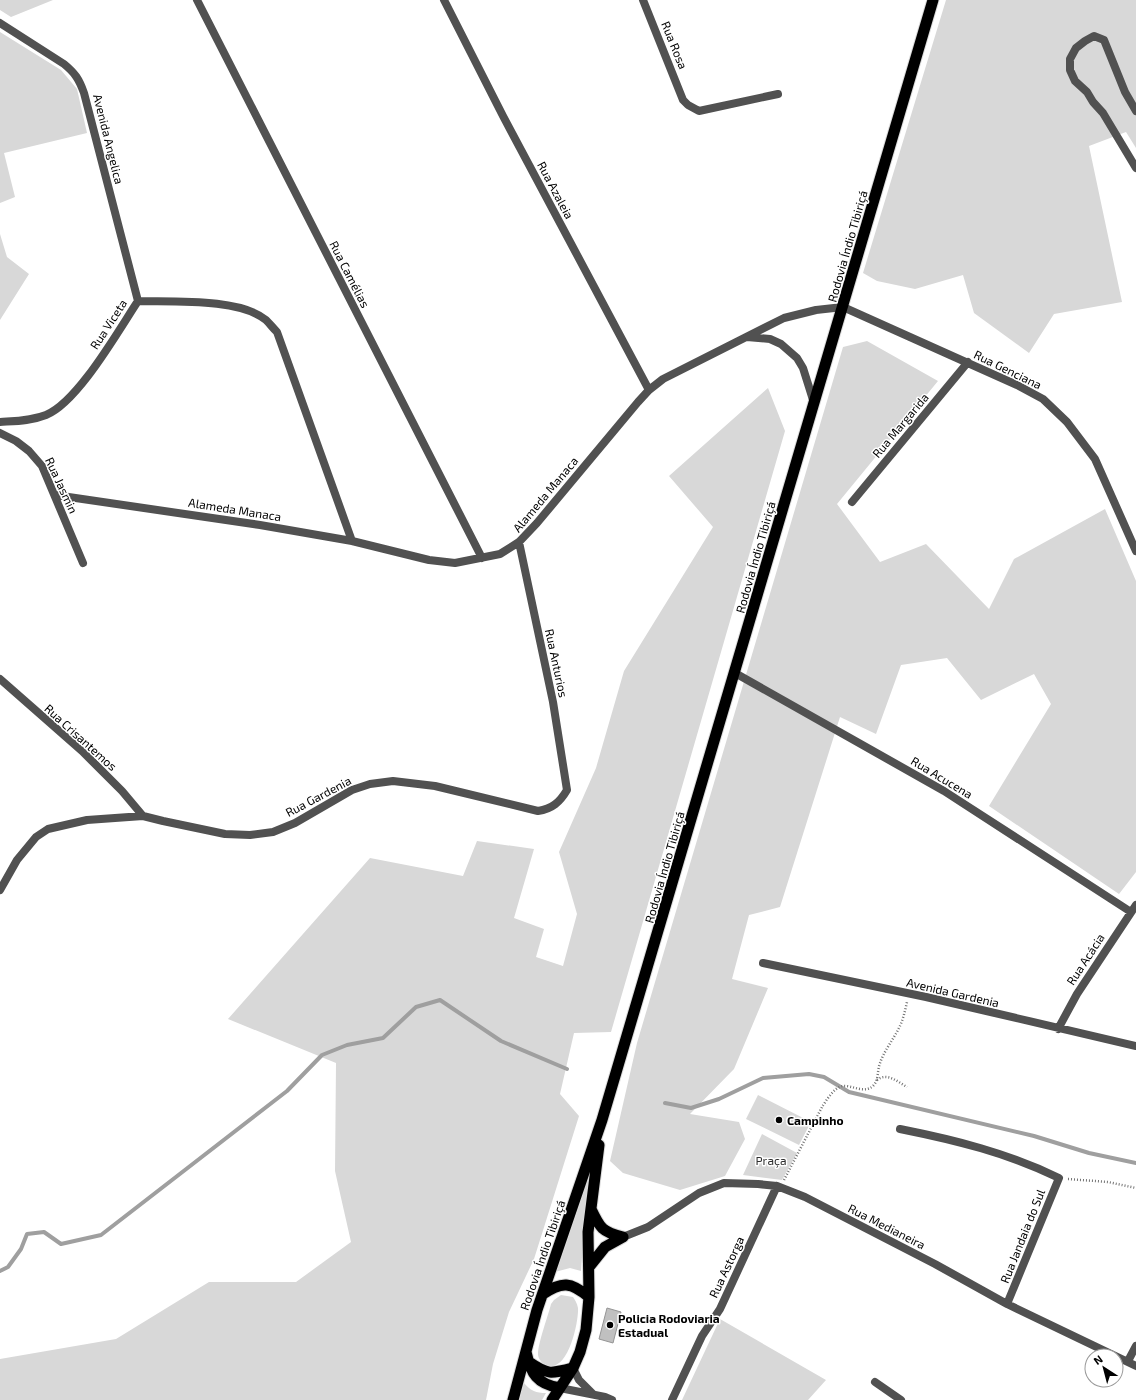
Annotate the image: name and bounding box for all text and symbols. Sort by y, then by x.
street label: Rua Rosa [659,19,691,71]
street label: Avenida Angelica [91,93,127,185]
street label: Rua Azaleia [535,159,577,221]
street label: Rodovia Índio Tibiriçá [824,189,871,304]
street label: Rua Camélias [327,238,373,310]
street label: Rua Viceta [87,296,129,352]
street label: Rua Genciana [972,347,1044,391]
street label: Rua Margarida [869,390,931,460]
street label: Alameda Manaca [509,454,581,534]
street label: Rua Jasmin [43,455,81,515]
street label: Alameda Manaca [188,495,282,523]
street label: Rodovia Índio Tibiriçá [732,500,779,615]
street label: Rua Anturios [543,627,571,699]
street label: Rua Crisantemos [42,701,120,773]
street label: Rua Acucena [909,753,975,801]
street label: Rua Gardenia [283,773,353,819]
street label: Rodovia Índio Tibiriçá [641,810,688,925]
street label: Rua Acácia [1063,931,1107,987]
street label: Avenida Gardenia [905,975,1001,1009]
place label: Campinho [787,1113,844,1127]
marker: Campinho [774,1115,784,1125]
park label: Praça [756,1153,786,1168]
street label: Rua Jandaia do Sul [997,1187,1047,1285]
street label: Rodovia Índio Tibiriçá [517,1198,568,1312]
street label: Rua Medianeira [846,1201,928,1251]
street label: Rua Astorga [706,1234,746,1300]
place label: Policia Rodoviaria Estadual [618,1311,720,1339]
marker: Policia Rodoviaria Estadual [605,1320,615,1330]
north arrow [1084,1348,1124,1388]
text: N [1091,1352,1105,1367]

